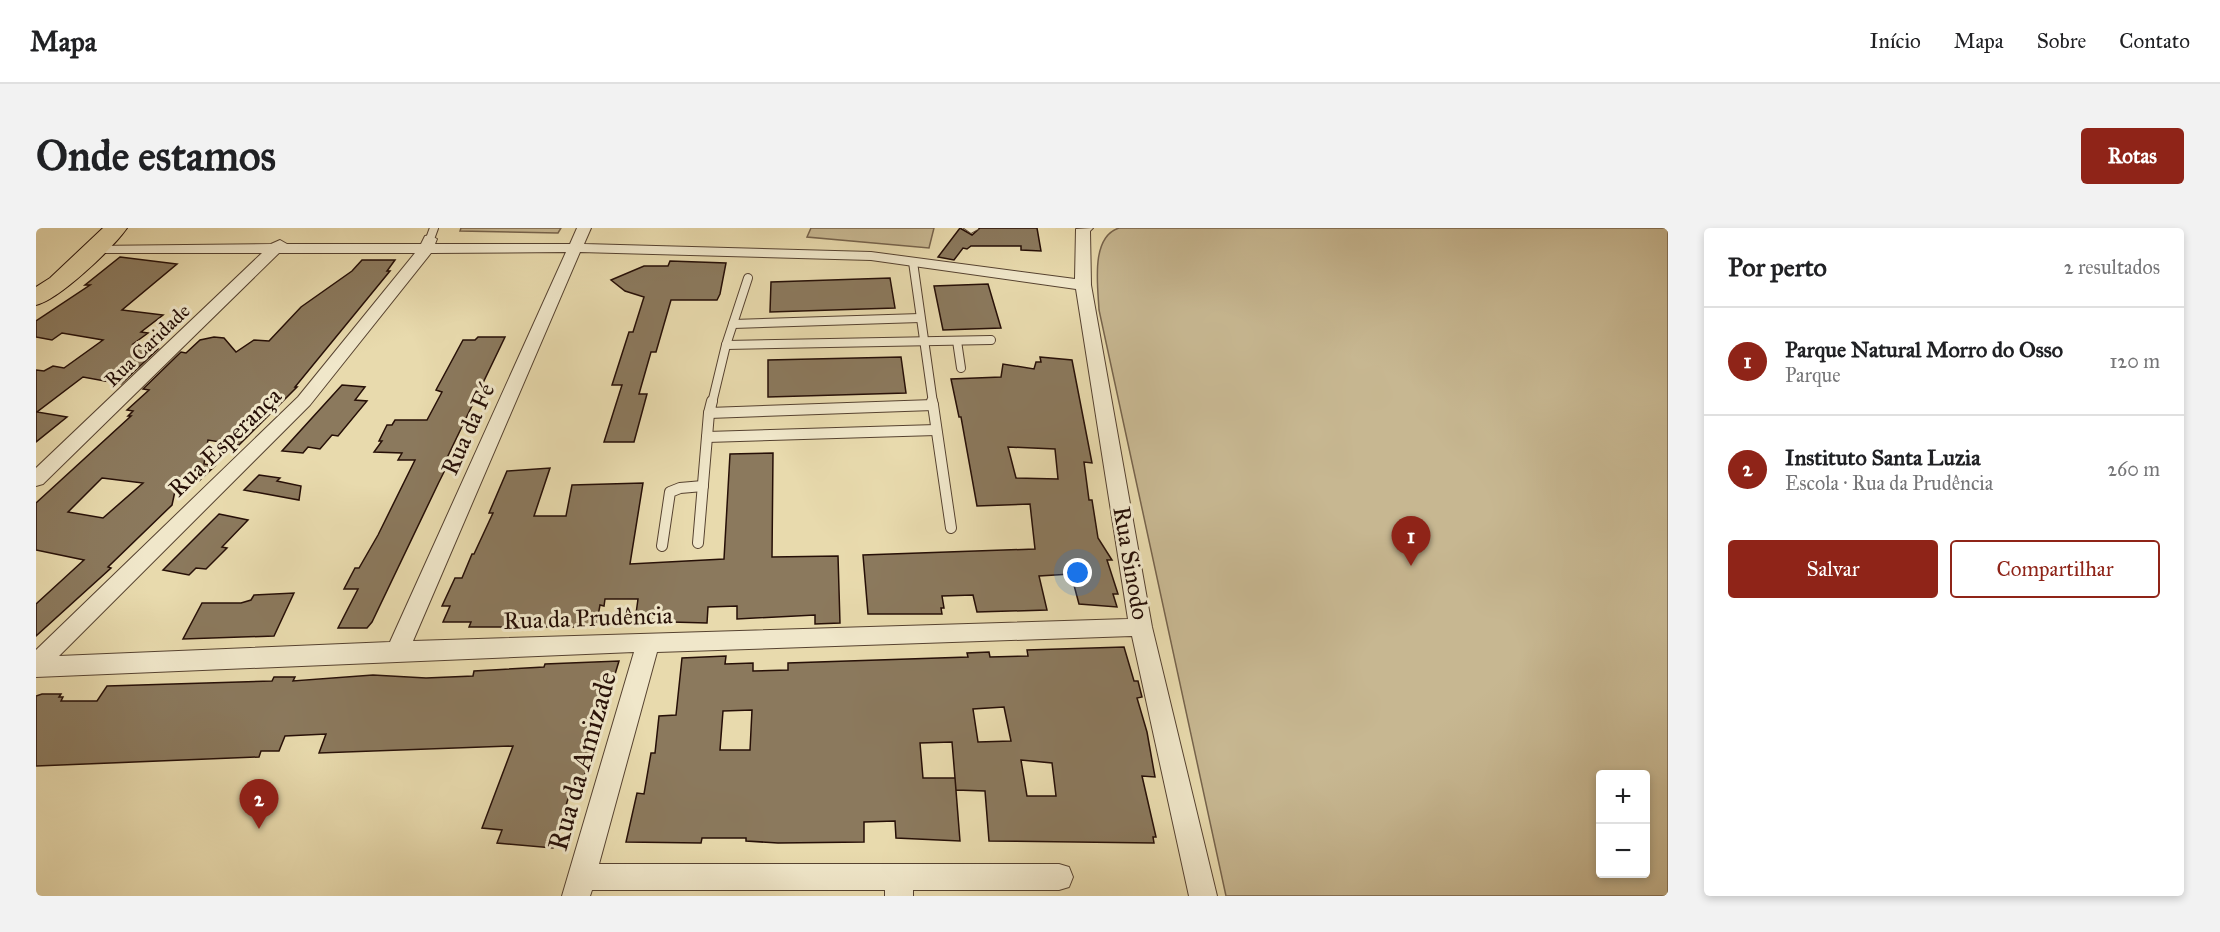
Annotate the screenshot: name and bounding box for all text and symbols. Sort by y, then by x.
text: Mapa [30,24,97,59]
text: Início [1870,28,1921,54]
text: Mapa [1954,28,2004,54]
text: Sobre [2037,28,2086,54]
text: Contato [2119,28,2190,54]
button: Rotas [2081,128,2184,184]
text: Onde estamos [36,130,276,182]
text: Por perto [1728,251,1827,283]
text: 2 resultados [2064,255,2160,279]
street label: Rua Caridade [99,298,195,392]
text: Parque Natural Morro do Osso [1785,336,2063,363]
text: 1 [1744,349,1751,373]
text: 120 m [2109,349,2160,373]
text: Parque [1785,363,1841,387]
street label: Rua da Fé [435,378,501,480]
street label: Rua Esperança [162,380,288,503]
text: Instituto Santa Luzia [1785,444,1980,471]
text: 2 [1743,457,1752,481]
text: 260 m [2107,457,2160,481]
text: Escola · Rua da Prudência [1785,471,1993,495]
street label: Rua Sinodo [1106,504,1156,622]
pin: 1 [1392,516,1430,566]
button: Salvar [1728,540,1938,598]
button: Compartilhar [1950,540,2160,598]
your location [1063,558,1092,587]
street label: Rua da Prudência [503,600,674,636]
street label: Rua da Amizade [540,667,624,855]
map controls [1596,770,1650,878]
button: + [1596,770,1650,824]
pin: 2 [240,780,278,829]
button: − [1596,824,1650,878]

